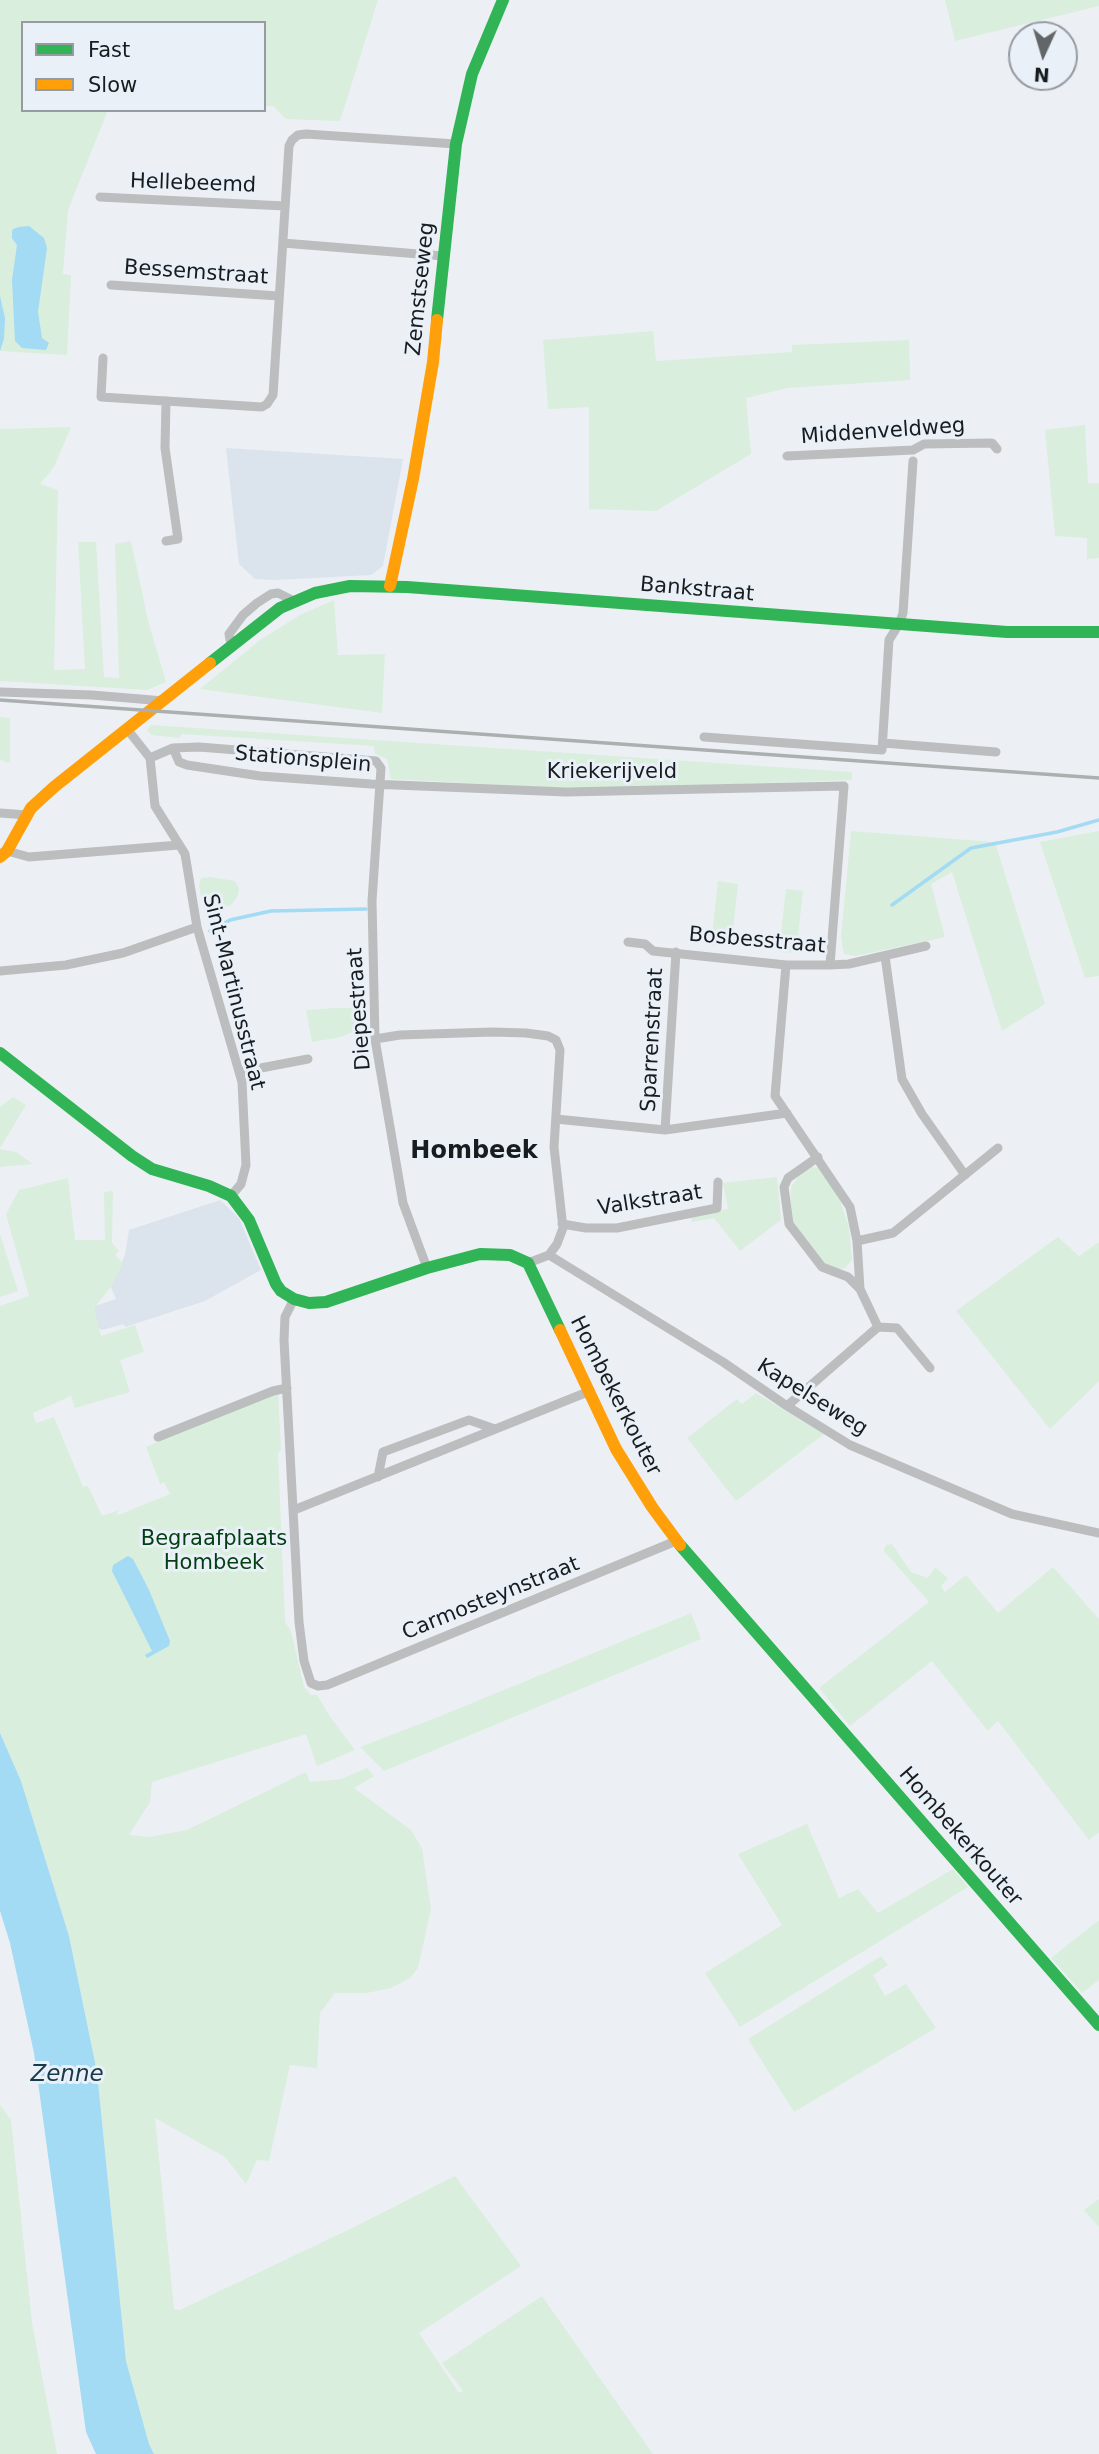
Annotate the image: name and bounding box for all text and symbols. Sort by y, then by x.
legend [21,21,266,112]
north arrow [1008,21,1078,91]
text: Fast [88,38,130,62]
text: N [1033,63,1050,86]
text: Slow [88,73,137,97]
street label: Hellebeemd [129,169,257,199]
street label: Zemstseweg [401,221,441,357]
street label: Bessemstraat [123,255,269,291]
street label: Middenveldweg [800,414,966,450]
street label: Bankstraat [639,572,755,608]
street label: Stationsplein [234,741,372,779]
street label: Kriekerijveld [547,760,677,786]
street label: Sint-Martinusstraat [196,891,270,1093]
street label: Bosbesstraat [688,922,826,960]
street label: Diepestraat [343,947,377,1071]
street label: Sparrenstraat [637,967,669,1113]
district label: Hombeek [410,1138,538,1166]
street label: Valkstraat [596,1180,704,1222]
street label: Hombekerkouter [564,1312,666,1480]
street label: Kapelseweg [752,1354,872,1442]
park label: Begraafplaats Hombeek [141,1527,287,1577]
street label: Carmosteynstraat [399,1552,583,1646]
street label: Hombekerkouter [893,1762,1027,1912]
water label: Zenne [30,2061,104,2089]

